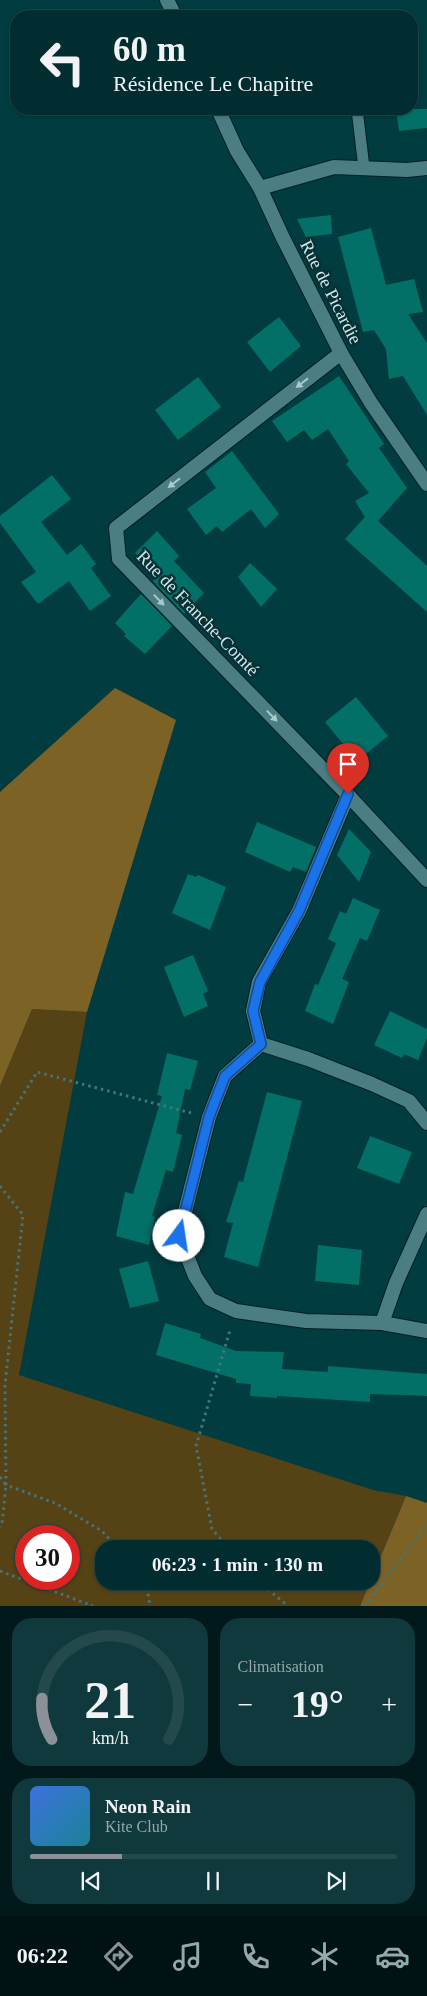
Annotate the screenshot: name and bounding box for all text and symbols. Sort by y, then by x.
icon: left [30,30,95,95]
text: 60 m [113,30,186,69]
text: Résidence Le Chapitre [113,71,313,96]
street label: Rue de Picardie [296,237,366,347]
one-way arrow [295,378,309,388]
one-way arrow [168,477,181,488]
street label: Rue de Franche-Comté [133,546,263,680]
one-way arrow [153,594,165,606]
one-way arrow [266,710,278,722]
pin [327,743,369,794]
icon: arrive [334,750,362,778]
position arrow [152,1209,204,1261]
speed limit sign: 30 [15,1525,80,1590]
text: 06:23 · 1 min · 130 m [152,1554,323,1575]
text: Climatisation [238,1658,324,1675]
text: 21 [84,1672,136,1729]
text: 19° [291,1683,344,1725]
text: − [238,1689,253,1720]
text: + [381,1689,397,1720]
text: km/h [91,1728,128,1748]
text: Neon Rain [105,1796,191,1817]
text: Kite Club [105,1818,168,1835]
icon: previous [77,1867,105,1895]
icon: pause [199,1867,227,1895]
icon: next [322,1867,350,1895]
icon: directions [101,1939,136,1974]
icon: music [170,1939,205,1974]
icon: phone [238,1939,273,1974]
icon: climate [307,1939,342,1974]
icon: car [375,1939,410,1974]
text: 06:22 [17,1943,68,1968]

